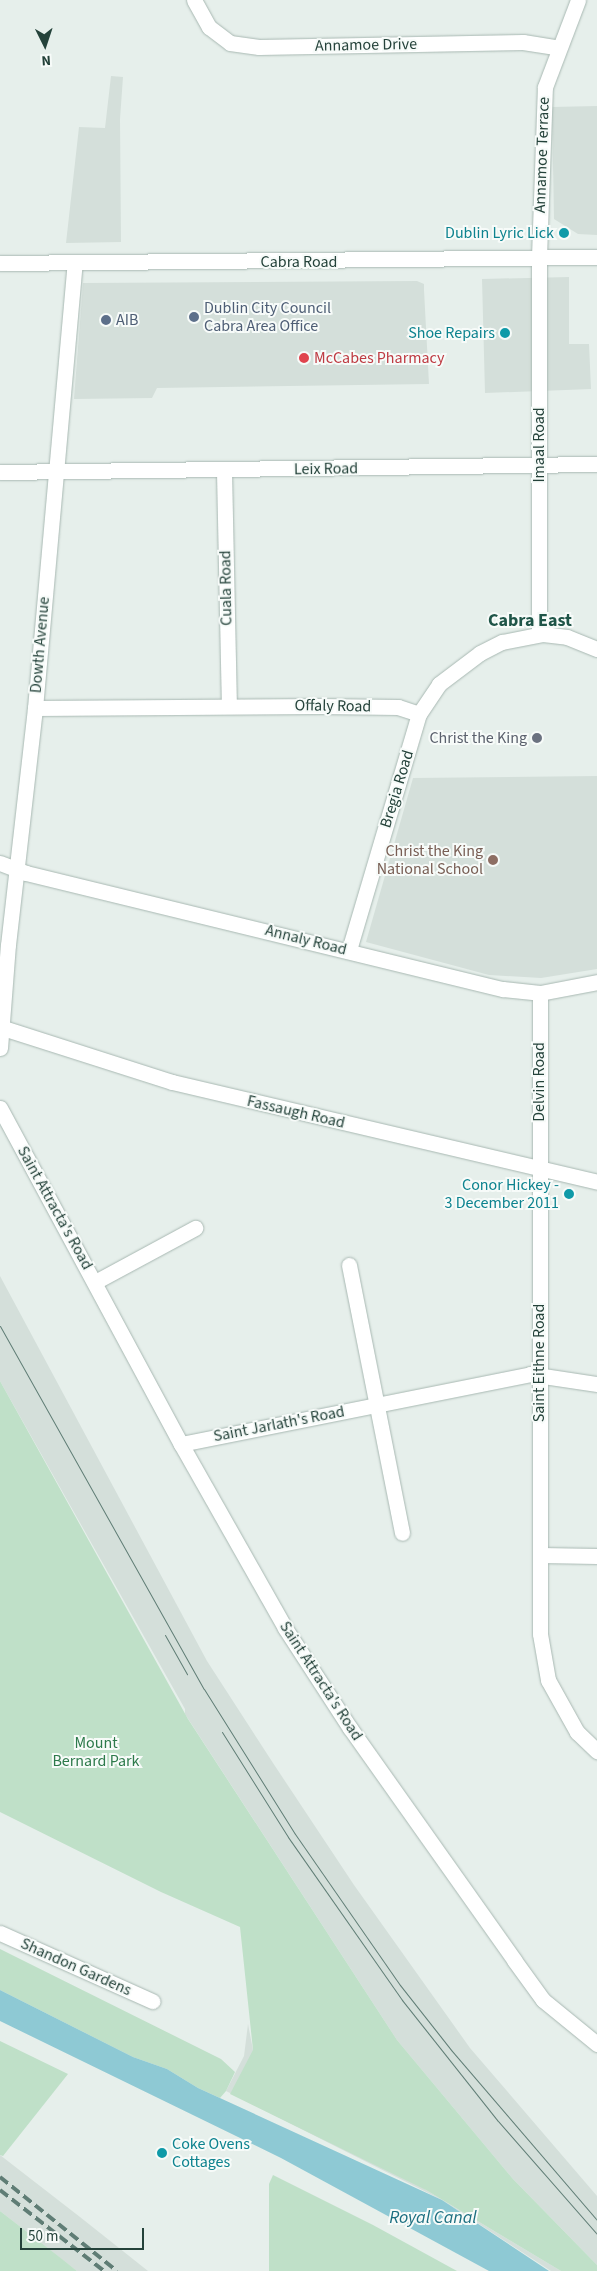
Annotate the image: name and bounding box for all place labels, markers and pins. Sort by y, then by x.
place label: Dublin Lyric Lick [445,223,554,243]
marker: Dublin Lyric Lick [558,227,570,239]
place label: Dublin City Council Cabra Area Office [204,298,331,336]
place label: AIB [116,310,138,330]
marker: Dublin City Council Cabra Area Office [188,311,200,323]
marker: AIB [100,314,112,326]
place label: Shoe Repairs [408,323,495,343]
marker: Shoe Repairs [499,327,511,339]
place label: McCabes Pharmacy [314,348,444,368]
marker: McCabes Pharmacy [298,352,310,364]
place label: Christ the King [429,728,527,748]
marker: Christ the King [531,732,543,744]
place label: Christ the King National School [377,841,483,879]
marker: Christ the King National School [487,854,499,866]
place label: Conor Hickey - 3 December 2011 [445,1175,559,1213]
marker: Conor Hickey - 3 December 2011 [563,1188,575,1200]
place label: Coke Ovens Cottages [172,2134,250,2172]
marker: Coke Ovens Cottages [156,2147,168,2159]

